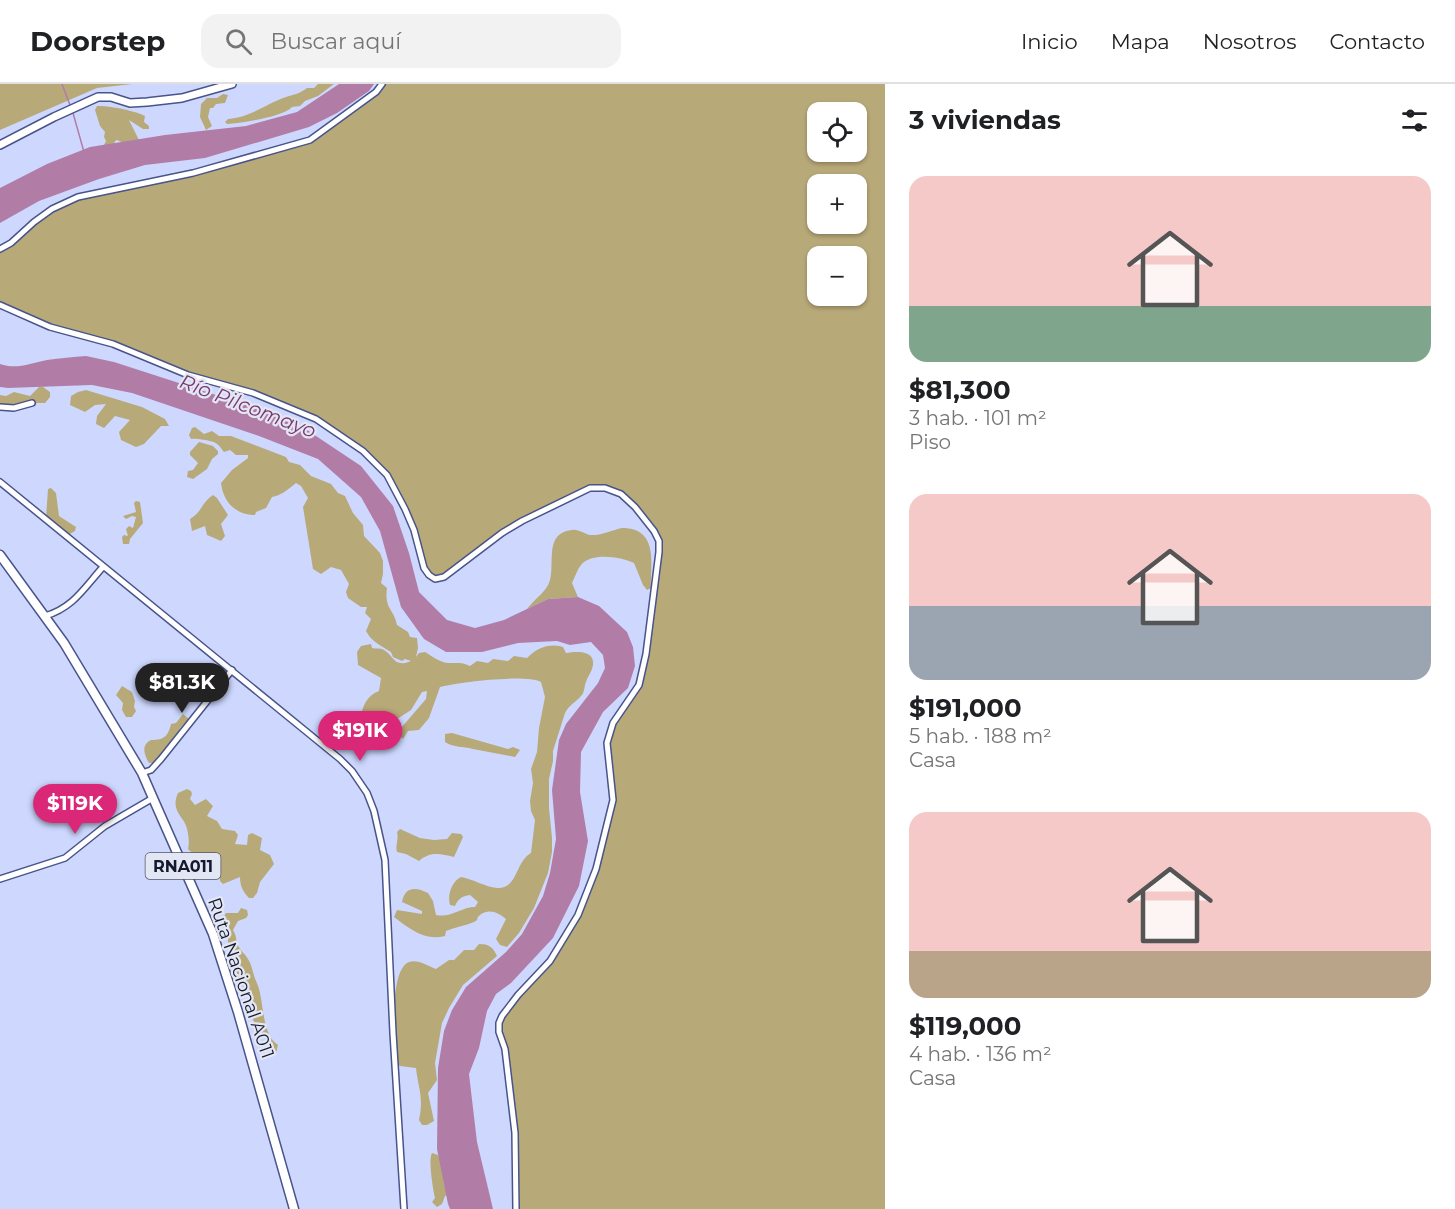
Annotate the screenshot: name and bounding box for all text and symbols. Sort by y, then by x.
search box [201,14,621,68]
text: Doorstep [30,24,165,58]
icon: search [222,25,255,58]
text: Buscar aquí [270,28,401,55]
text: Inicio [1021,29,1078,54]
text: Mapa [1111,29,1170,54]
text: Nosotros [1203,29,1296,54]
text: Contacto [1329,29,1425,54]
map controls [807,102,867,306]
button: locate [807,102,867,162]
text: 3 viviendas [909,104,1061,136]
icon: filters [1398,104,1431,137]
button: + [807,174,867,234]
icon: home [1116,215,1224,323]
button: − [807,246,867,306]
water label: Río Pilcomayo [176,369,320,443]
text: $81,300 [909,374,1011,406]
text: 3 hab. · 101 m² [909,406,1047,430]
text: Piso [909,430,951,454]
icon: home [1116,533,1224,641]
pin: $81.3K [133,663,231,714]
text: $81.3K [149,670,215,694]
text: $191,000 [909,692,1022,724]
pin: $191K [318,711,402,762]
text: $191K [332,718,388,742]
text: 5 hab. · 188 m² [909,724,1052,748]
text: Casa [909,748,956,772]
pin: $119K [33,784,117,835]
text: $119K [47,791,103,815]
icon: home [1116,851,1224,959]
road number: RNA011 [146,853,220,879]
street label: Ruta Nacional A011 [203,895,279,1061]
text: $119,000 [909,1010,1021,1042]
text: 4 hab. · 136 m² [909,1042,1052,1066]
text: Casa [909,1066,956,1090]

